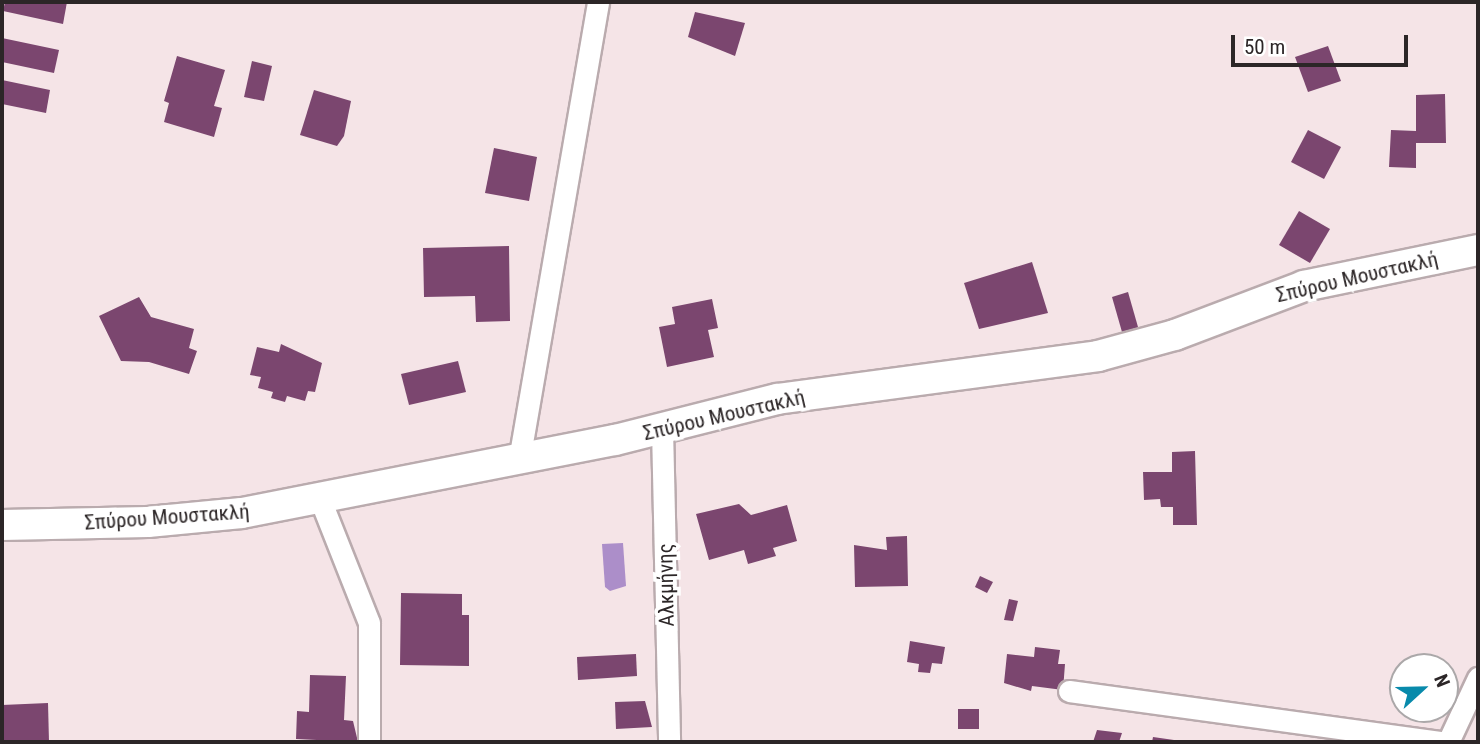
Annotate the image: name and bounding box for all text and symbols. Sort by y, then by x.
scale bar [1235,21,1412,65]
text: 50 m [1244,35,1285,59]
street label: Σπύρου Μουστακλή [1274,246,1440,308]
street label: Σπύρου Μουστακλή [641,384,807,446]
street label: Σπύρου Μουστακλή [84,499,250,535]
street label: Αλκμήνης [653,543,679,627]
north arrow [1389,653,1459,723]
text: N [1429,671,1455,690]

